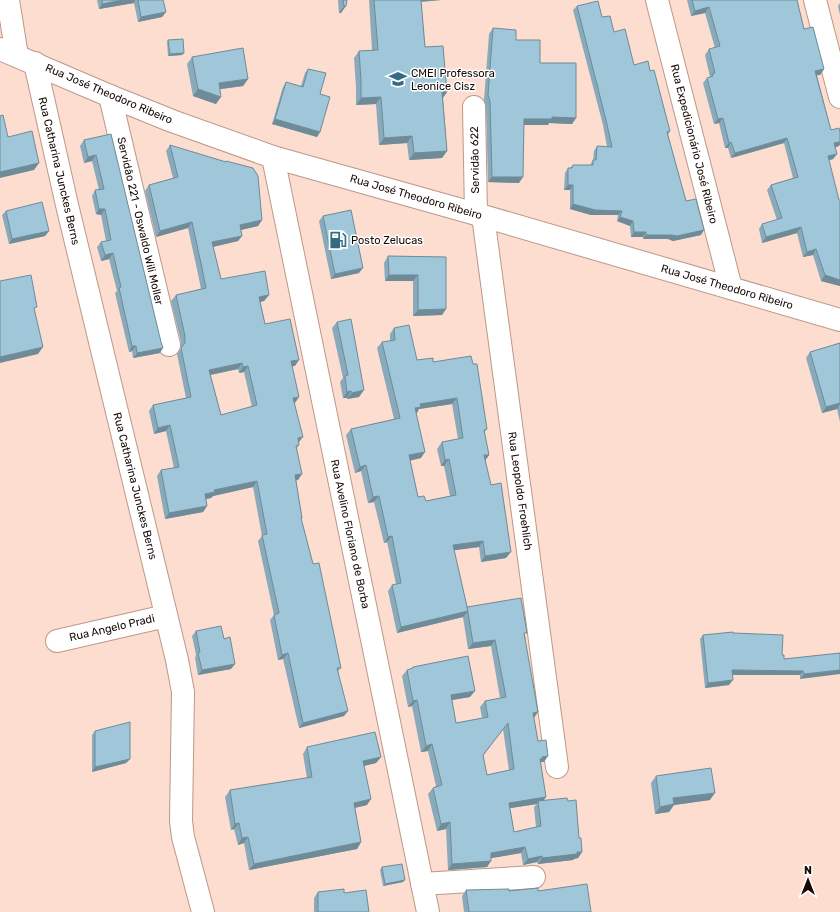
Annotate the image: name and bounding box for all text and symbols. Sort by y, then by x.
street label: Rua José Theodoro Ribeiro [43,61,175,127]
street label: Rua Expedicionário José Ribeiro [668,63,720,225]
place label: CMEI Professora Leonice Cisz [411,67,495,93]
school or university icon: CMEI Professora Leonice Cisz [388,69,408,89]
street label: Rua Catharina Junckes Berns [36,96,82,247]
street label: Servidão 622 [468,126,482,194]
street label: Servidão 221 - Oswaldo Wili Moller [114,136,166,307]
street label: Rua José Theodoro Ribeiro [348,172,484,222]
fuel station icon: Posto Zelucas [328,230,348,250]
place label: Posto Zelucas [351,234,423,247]
street label: Rua José Theodoro Ribeiro [659,262,795,312]
street label: Rua Catharina Junckes Berns [110,411,160,561]
street label: Rua Leopoldo Froehlich [505,431,535,551]
street label: Rua Avelino Floriano de Borba [328,458,372,610]
street label: Rua Angelo Pradi [68,612,156,644]
north arrow [788,860,828,900]
text: N [804,864,812,877]

